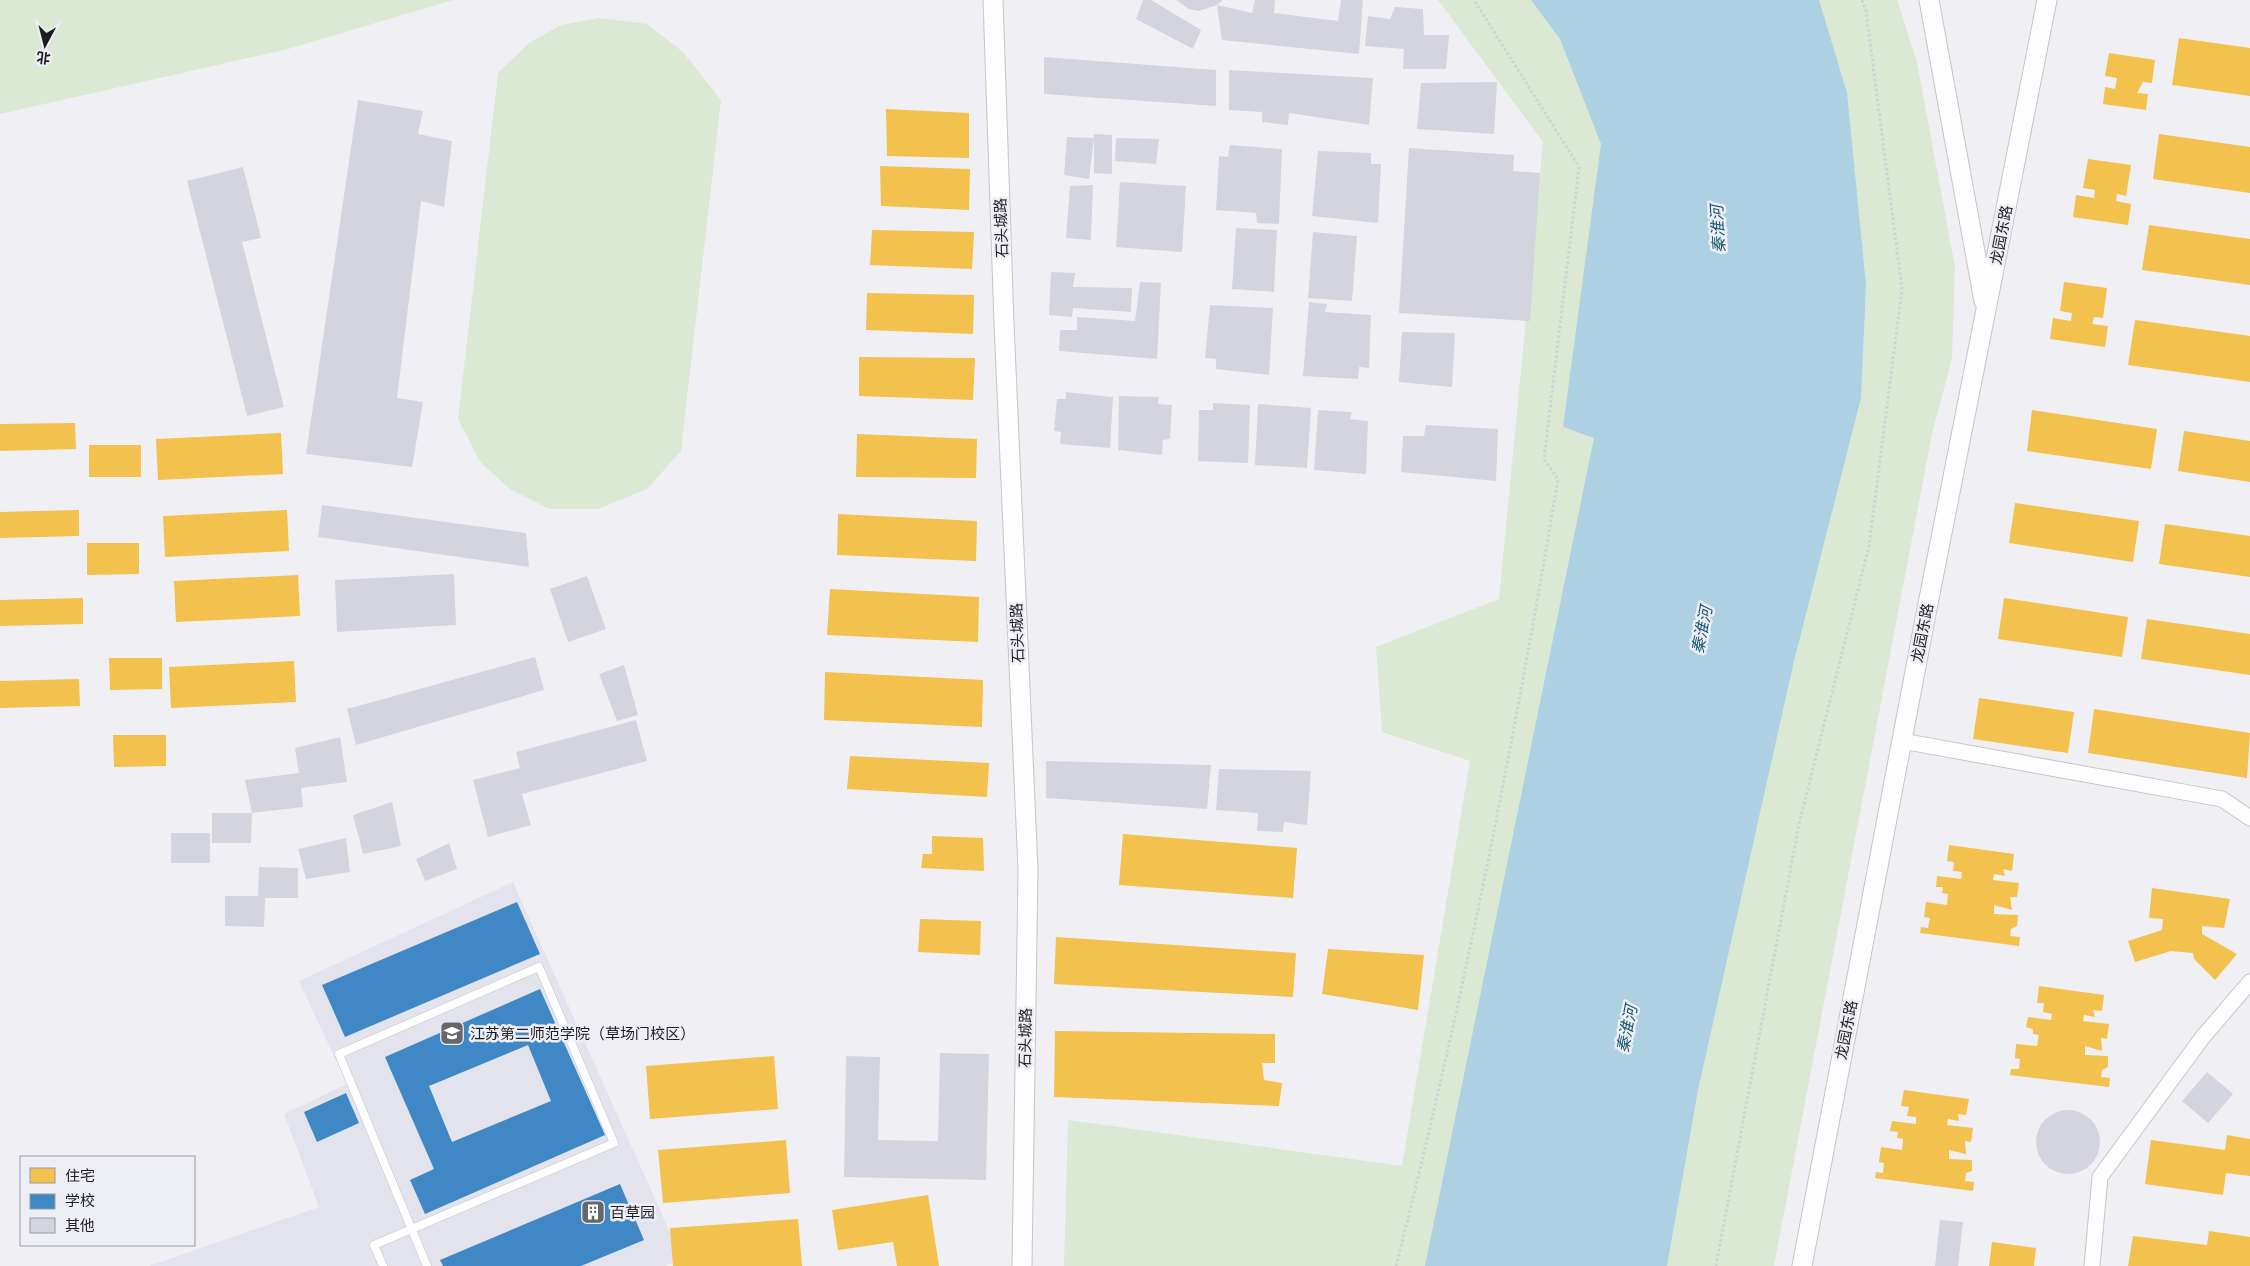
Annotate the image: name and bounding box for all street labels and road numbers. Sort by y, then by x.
street label: 石头城路 [991,198,1011,258]
street label: 龙园东路 [1987,204,2015,266]
street label: 龙园东路 [1908,602,1936,664]
street label: 石头城路 [1007,603,1027,663]
street label: 龙园东路 [1832,999,1860,1061]
street label: 石头城路 [1016,1008,1034,1068]

